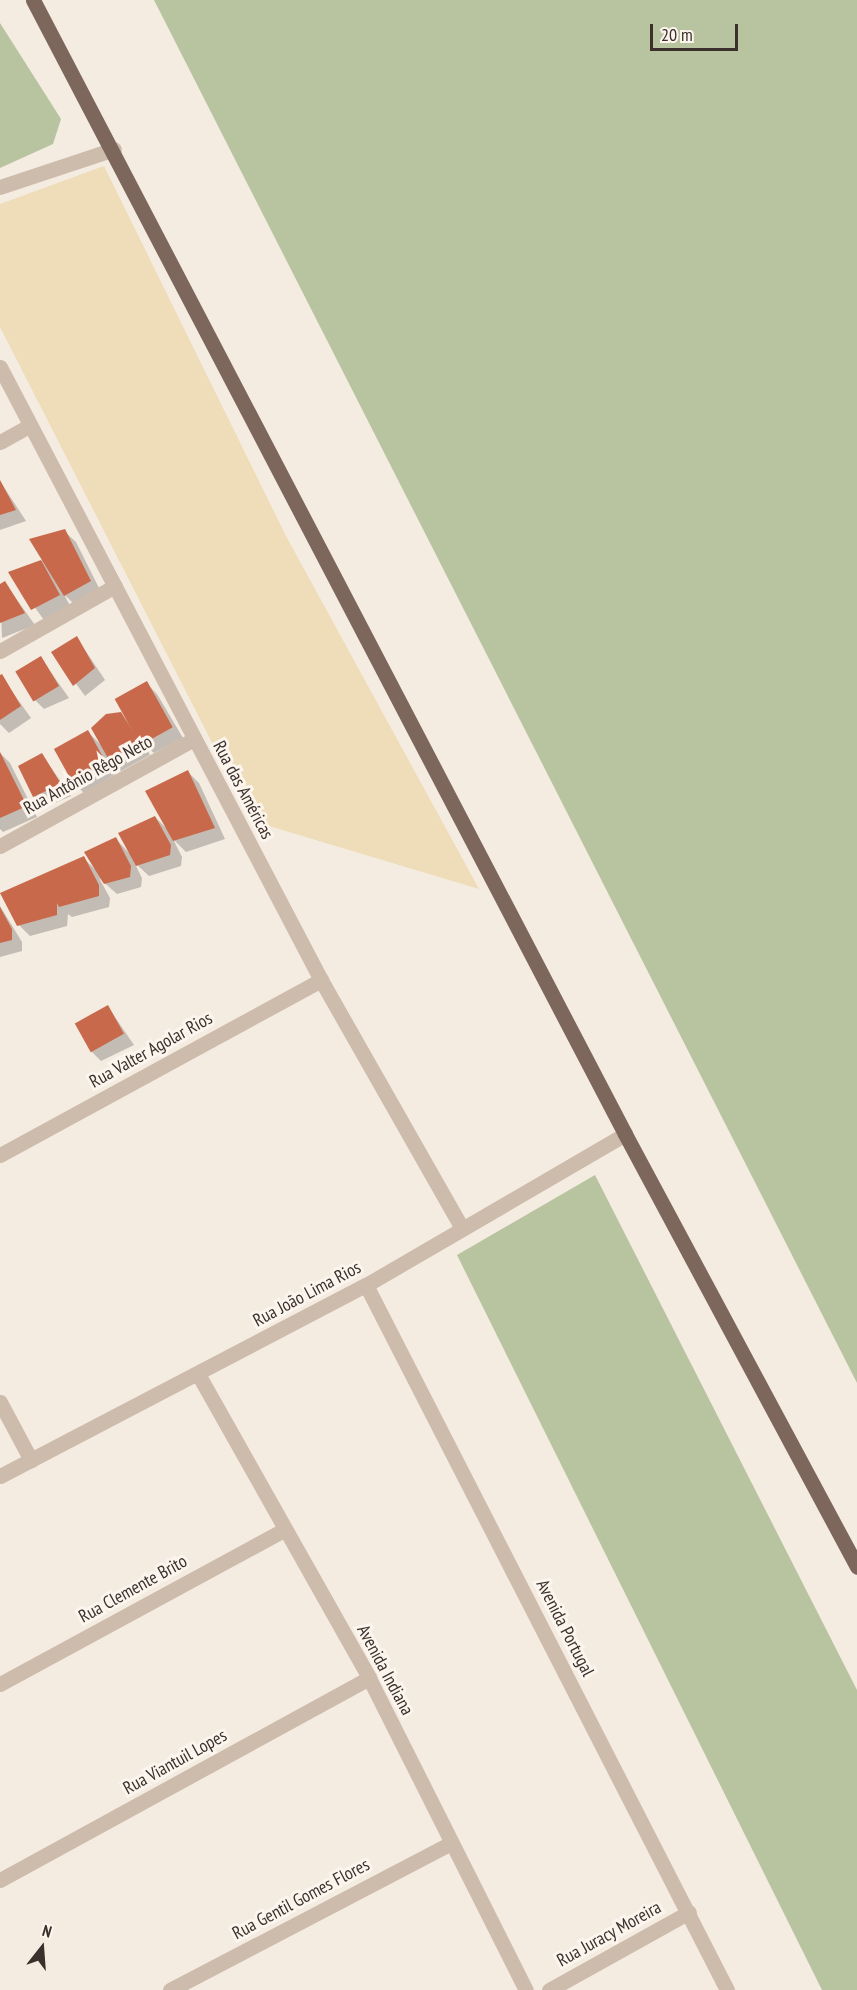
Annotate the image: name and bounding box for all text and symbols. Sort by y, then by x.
scale bar [653,12,742,50]
text: 20 m [661,23,693,46]
street label: Rua Antônio Rêgo Neto [20,731,156,819]
street label: Rua das Américas [208,737,278,843]
street label: Rua Valter Agolar Rios [85,1007,217,1093]
street label: Rua João Lima Rios [249,1257,365,1331]
street label: Rua Clemente Brito [75,1550,191,1628]
street label: Avenida Portugal [531,1576,599,1680]
street label: Avenida Indiana [352,1621,418,1719]
street label: Rua Viantuil Lopes [119,1725,231,1799]
street label: Rua Gentil Gomes Flores [229,1854,373,1944]
street label: Rua Juracy Moreira [553,1896,665,1972]
north arrow [12,1918,72,1978]
text: N [40,1920,54,1942]

